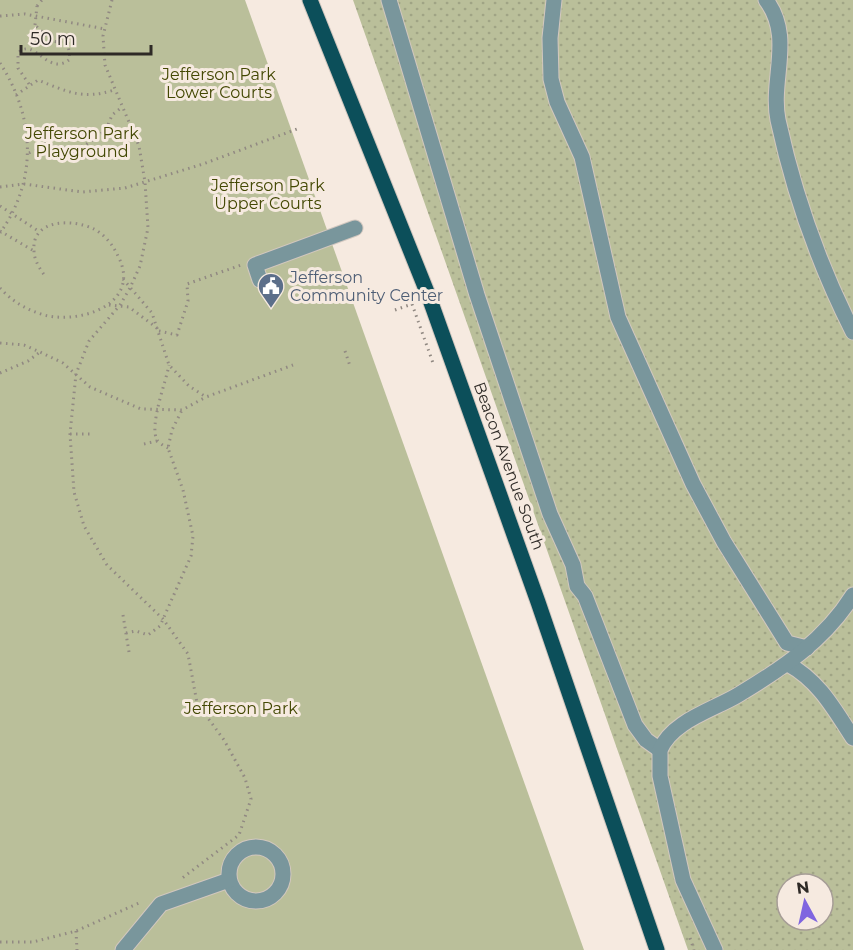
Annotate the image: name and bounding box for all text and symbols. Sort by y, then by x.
scale bar [21,18,152,56]
text: 50 m [30,28,76,50]
park label: Jefferson Park Lower Courts [161,65,276,102]
park label: Jefferson Park Playground [24,124,139,161]
park label: Jefferson Park Upper Courts [210,176,325,213]
place label: Jefferson Community Center [289,268,443,305]
public building icon: Jefferson Community Center [256,271,286,309]
street label: Beacon Avenue South [470,379,548,553]
park label: Jefferson Park [183,699,298,718]
north arrow [775,872,835,932]
text: N [795,877,811,898]

